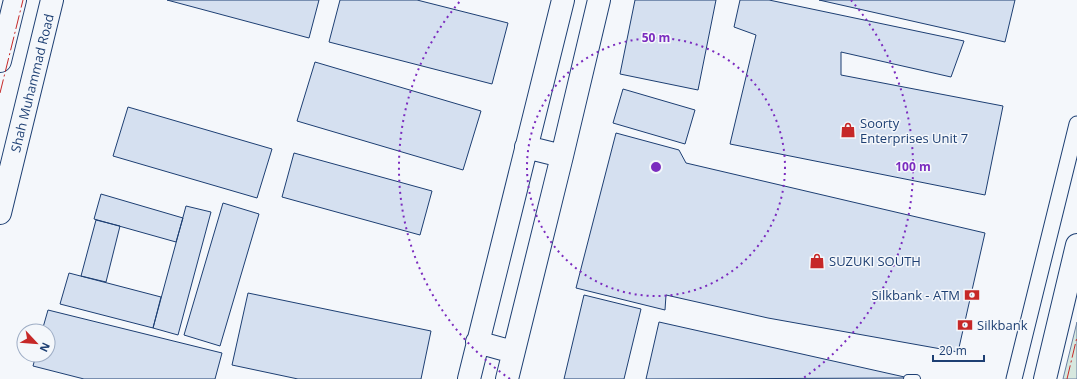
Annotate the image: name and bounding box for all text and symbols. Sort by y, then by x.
street label: Shah Muhammad Road [6,12,58,154]
text: 50 m [642,29,670,46]
place label: Soorty Enterprises Unit 7 [860,114,968,147]
shop icon: Soorty Enterprises Unit 7 [839,121,857,139]
text: 100 m [895,158,931,175]
centre of rings [649,160,663,174]
shop icon: SUZUKI SOUTH [808,252,826,270]
place label: SUZUKI SOUTH [829,252,921,270]
place label: Silkbank - ATM [871,286,960,304]
bank icon: Silkbank - ATM [963,286,981,304]
bank icon: Silkbank [956,316,974,334]
place label: Silkbank [977,316,1028,334]
north arrow [16,323,56,363]
scale bar [933,337,984,363]
text: N [37,340,54,355]
text: 20 m [939,342,967,359]

